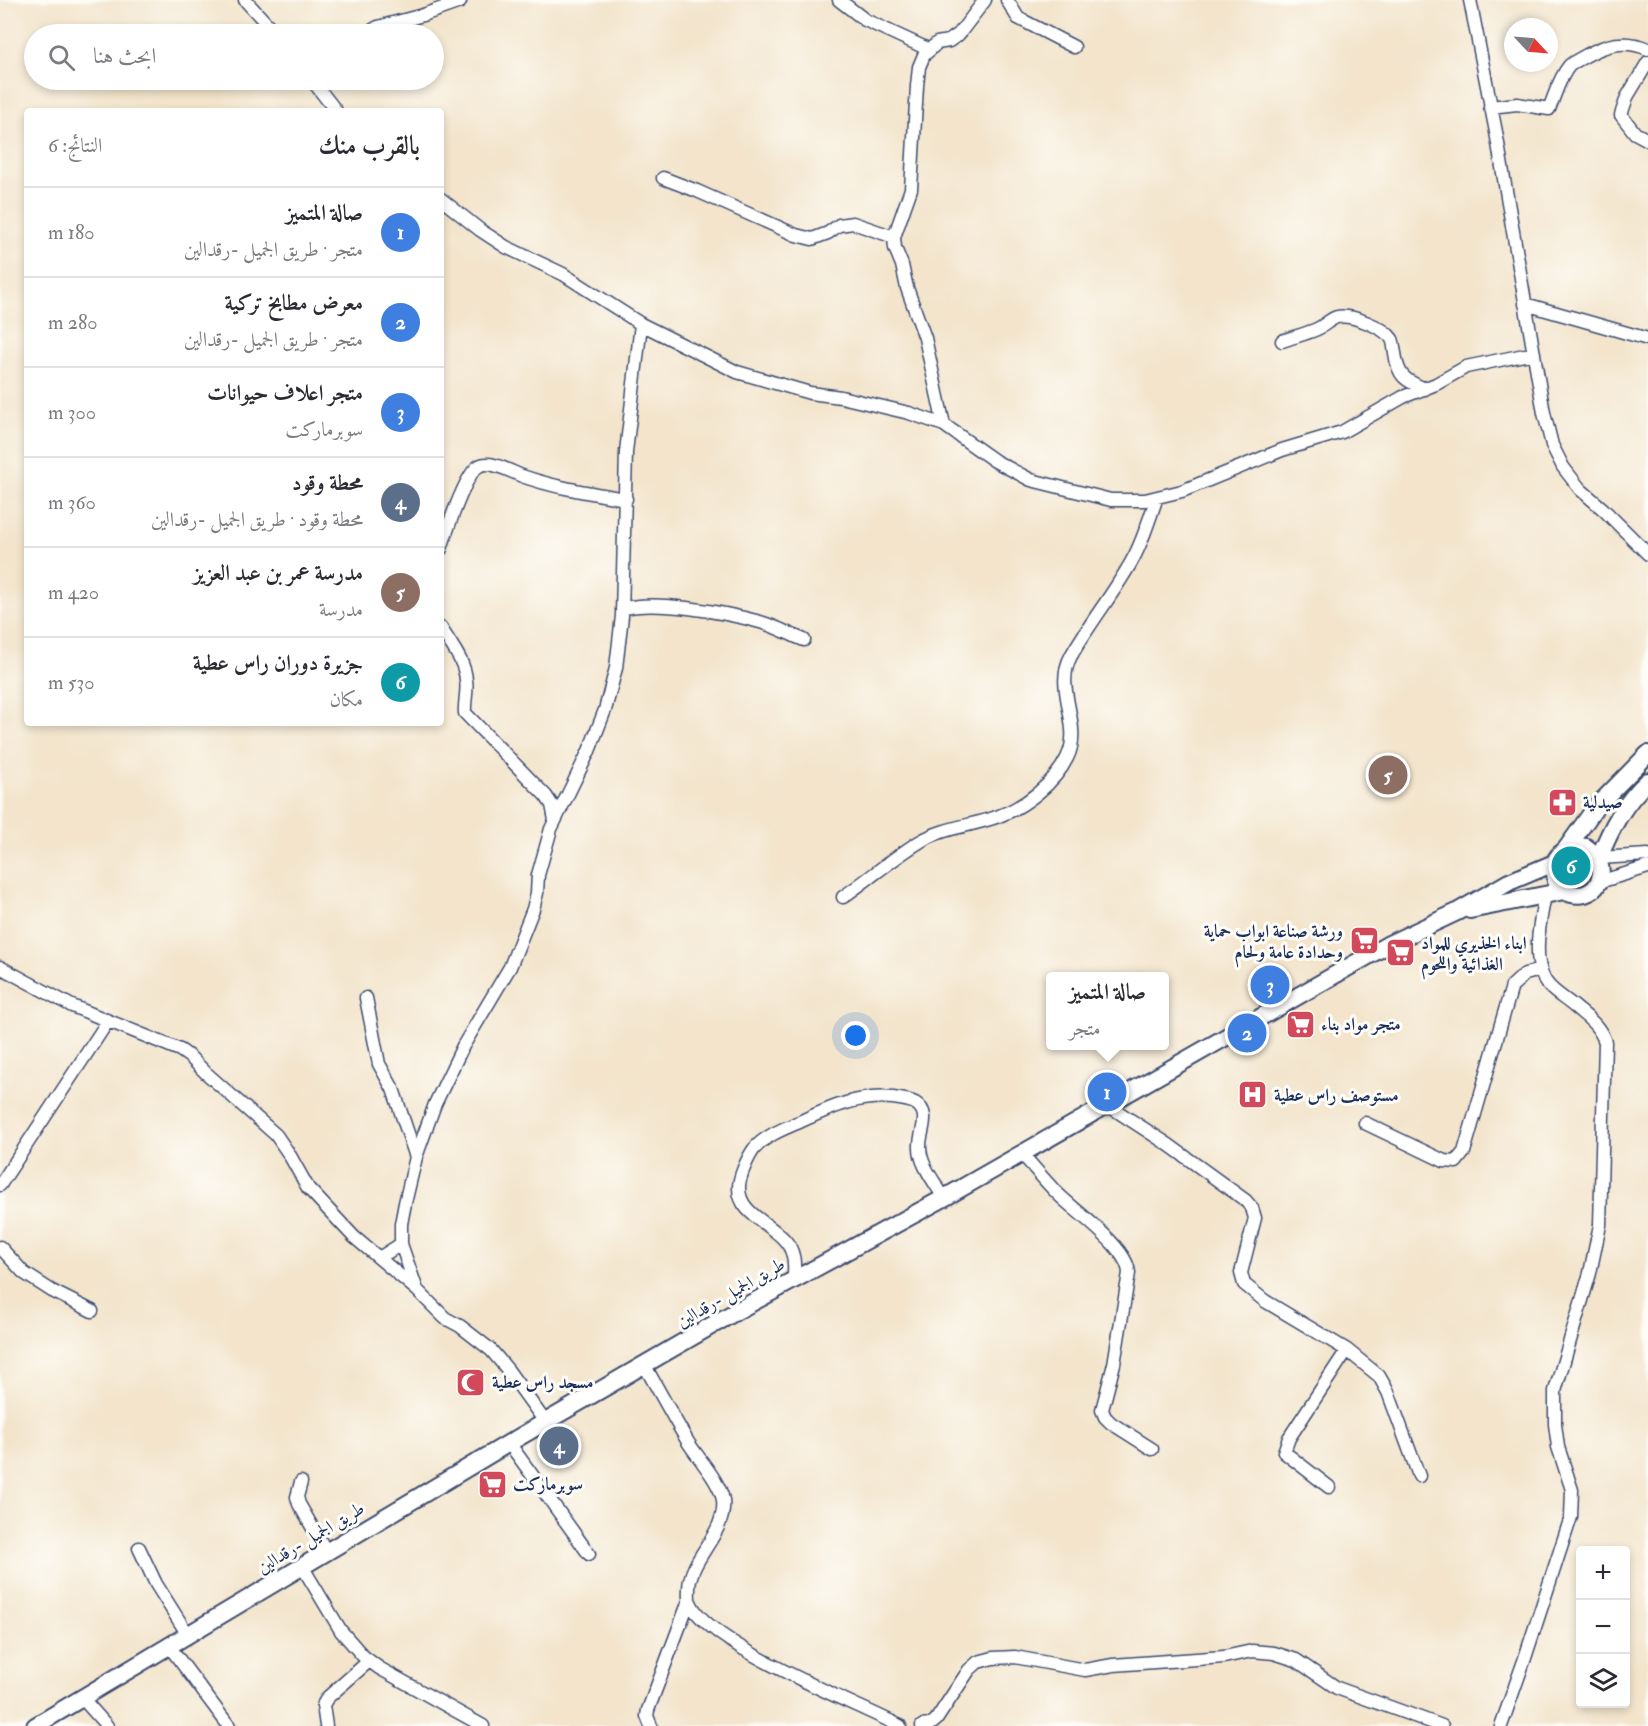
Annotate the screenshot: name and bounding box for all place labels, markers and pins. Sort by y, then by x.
pin: 5 [1368,752,1408,798]
pharmacy icon: صيدلية [1546,786,1578,818]
place label: صيدلية [1583,791,1623,814]
pin: 6 [1552,844,1590,888]
place label: ورشة صناعة ابواب حماية وحدادة عامة ولحام [1204,920,1343,968]
supermarket icon: ورشة صناعة ابواب حماية وحدادة عامة ولحام [1348,925,1380,957]
place label: ابناء الخذيري للمواد الغذائية واللحوم [1421,932,1527,980]
supermarket icon: ابناء الخذيري للمواد الغذائية واللحوم [1384,937,1416,969]
pin: 3 [1250,962,1290,1008]
supermarket icon: متجر مواد بناء [1284,1008,1316,1040]
pin: 2 [1228,1010,1266,1056]
place label: متجر مواد بناء [1321,1013,1401,1036]
pin: 1 [1088,1070,1126,1114]
hospital icon: مستوصف راس عطية [1237,1079,1269,1111]
place label: مستوصف راس عطية [1274,1084,1399,1107]
mosque icon: مسجد راس عطية [455,1366,487,1398]
place label: مسجد راس عطية [492,1371,594,1394]
pin: 4 [540,1424,578,1468]
supermarket icon: سوبرماركت [476,1468,508,1500]
place label: سوبرماركت [513,1473,583,1496]

